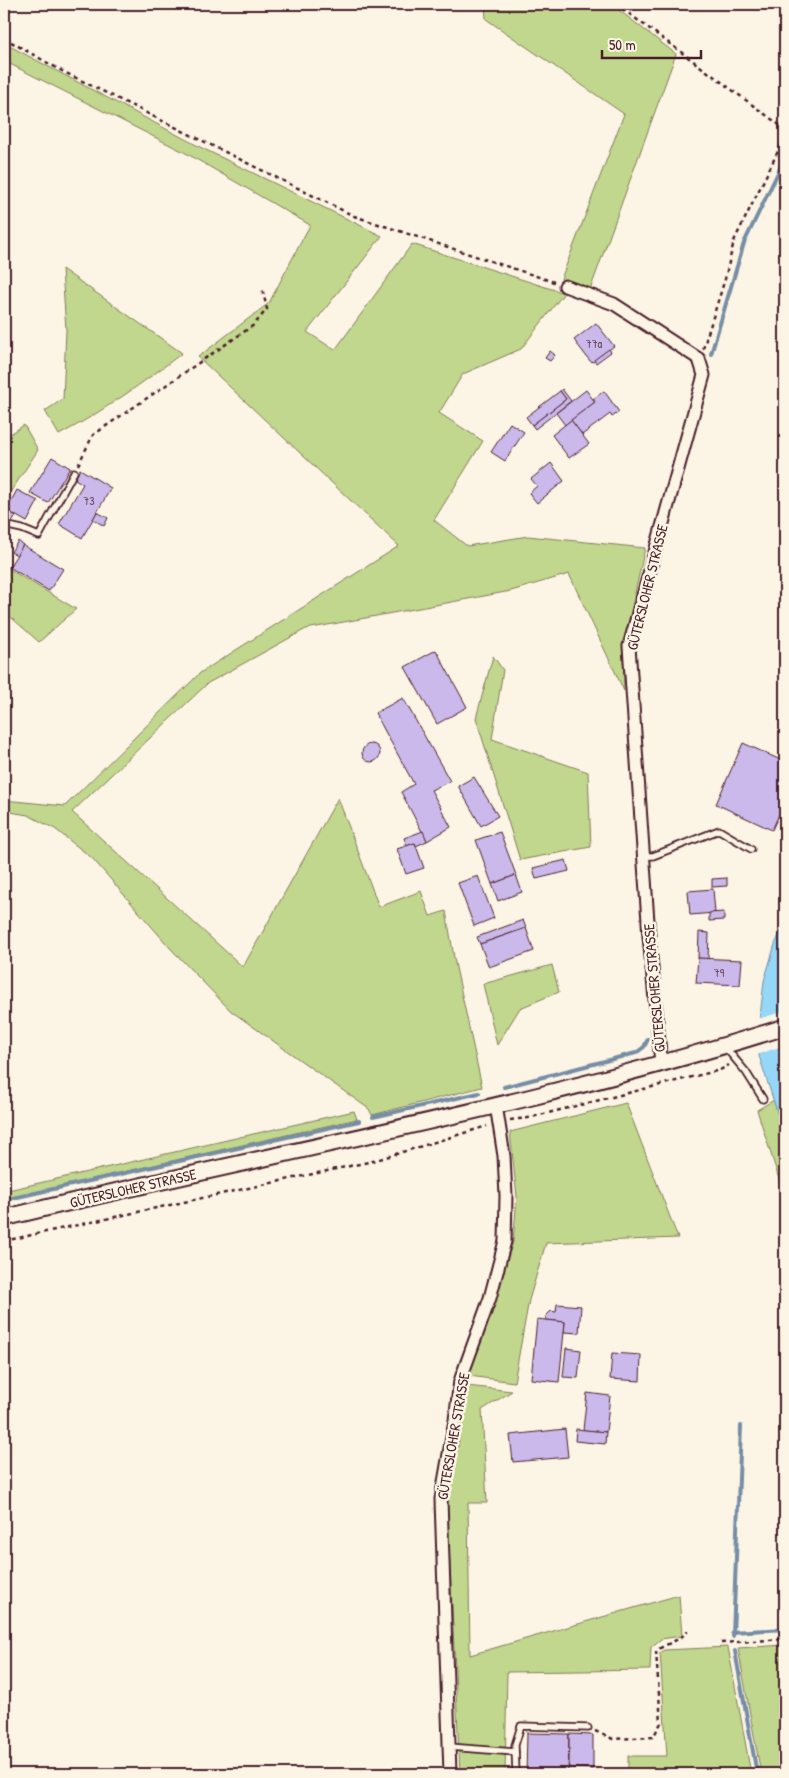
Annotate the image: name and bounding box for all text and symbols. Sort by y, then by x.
scale bar [602,28,700,60]
text: 50 m [609,34,636,55]
house number: 77a [586,335,603,352]
house number: 73 [83,492,95,509]
street label: GÜTERSLOHER STRASSE [621,521,673,652]
street label: GÜTERSLOHER STRASSE [638,922,670,1053]
house number: 79 [714,964,725,981]
street label: GÜTERSLOHER STRASSE [68,1163,199,1213]
street label: GÜTERSLOHER STRASSE [431,1370,475,1501]

